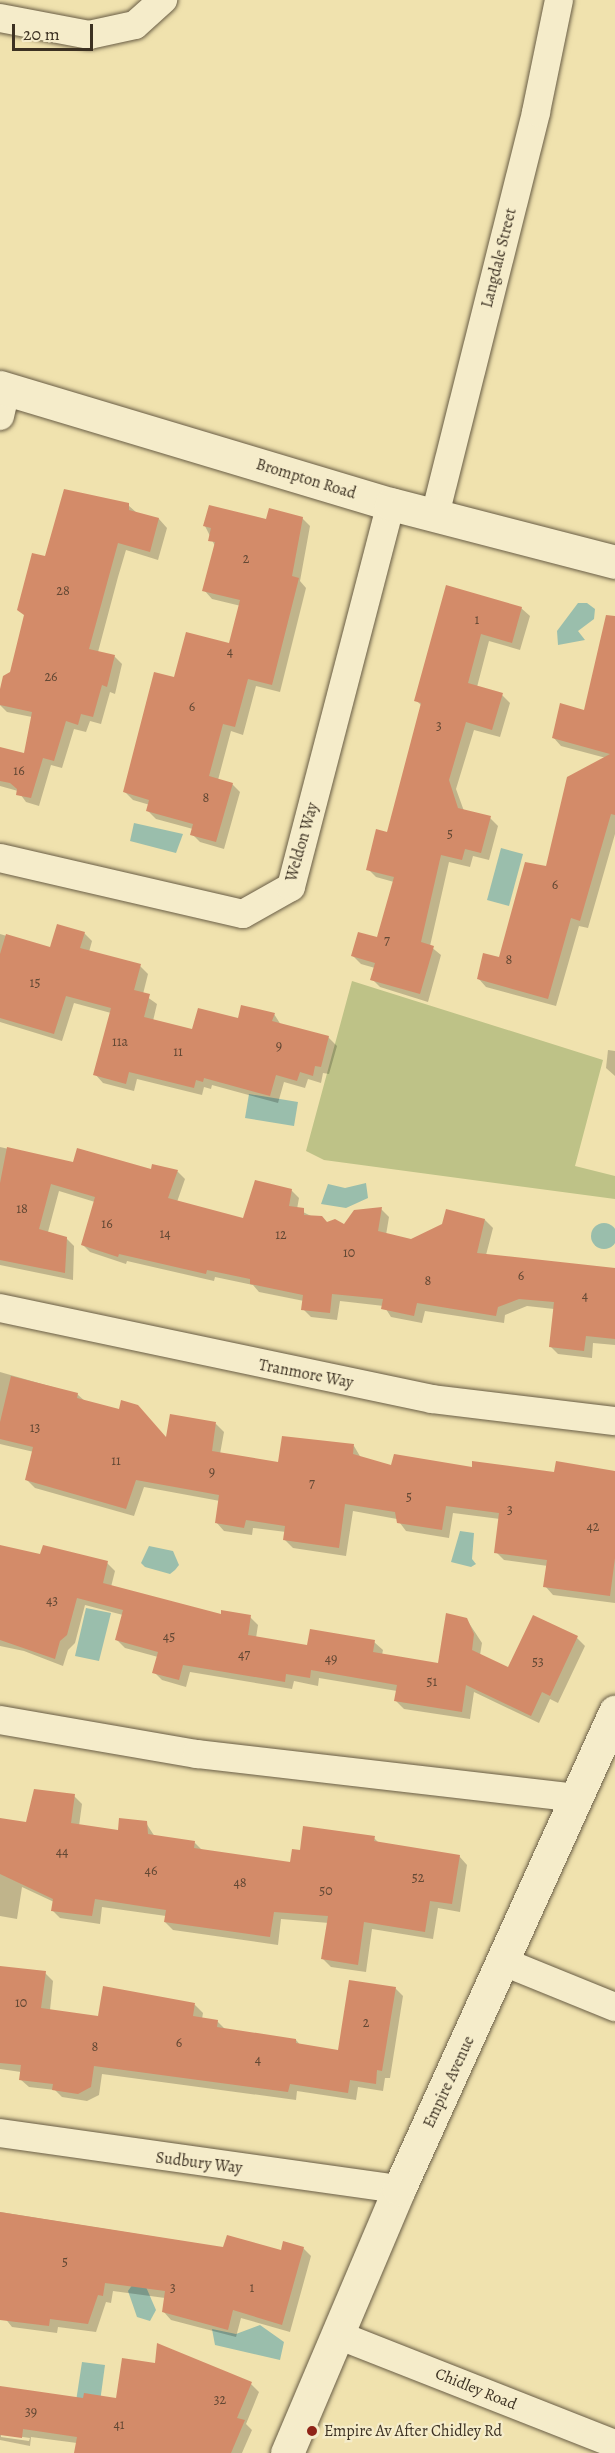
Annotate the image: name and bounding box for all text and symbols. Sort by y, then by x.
scale bar [15,12,96,50]
text: 20 m [23,22,60,46]
street label: Langdale Street [477,206,521,310]
street label: Brompton Road [254,455,358,503]
house number: 2 [243,551,249,567]
house number: 28 [56,583,70,599]
house number: 1 [475,612,479,628]
house number: 4 [227,644,233,660]
house number: 26 [44,669,58,685]
house number: 6 [189,699,195,715]
house number: 3 [436,718,442,734]
house number: 16 [13,763,25,779]
house number: 8 [203,790,209,806]
street label: Weldon Way [282,800,322,884]
house number: 5 [447,826,453,842]
house number: 6 [552,877,558,893]
house number: 7 [384,933,390,949]
house number: 8 [506,952,512,968]
house number: 15 [30,975,40,991]
house number: 11a [112,1034,128,1050]
house number: 9 [276,1038,282,1054]
house number: 11 [173,1044,183,1060]
house number: 18 [16,1201,28,1217]
house number: 16 [101,1216,113,1232]
house number: 14 [159,1226,171,1242]
house number: 12 [275,1227,287,1243]
house number: 10 [343,1245,355,1261]
house number: 6 [518,1268,524,1284]
house number: 8 [425,1273,431,1289]
house number: 4 [582,1288,588,1304]
street label: Tranmore Way [257,1355,355,1393]
house number: 13 [30,1420,40,1436]
house number: 11 [111,1453,121,1469]
house number: 9 [209,1464,215,1480]
house number: 7 [309,1476,315,1492]
house number: 5 [406,1489,412,1505]
house number: 3 [507,1502,513,1518]
house number: 42 [587,1519,599,1535]
house number: 43 [46,1593,58,1609]
house number: 45 [163,1629,175,1645]
house number: 47 [238,1647,250,1663]
house number: 49 [325,1651,337,1667]
house number: 53 [532,1654,544,1670]
house number: 51 [427,1674,437,1690]
house number: 44 [56,1844,68,1860]
house number: 46 [145,1863,157,1879]
house number: 52 [412,1870,424,1886]
house number: 48 [233,1875,247,1891]
house number: 50 [319,1883,333,1899]
house number: 10 [15,1995,27,2011]
house number: 2 [363,2015,369,2031]
street label: Empire Avenue [419,2033,479,2131]
house number: 6 [176,2035,182,2051]
house number: 8 [92,2039,98,2055]
house number: 4 [255,2052,261,2068]
street label: Sudbury Way [155,2148,243,2178]
house number: 5 [62,2254,68,2270]
house number: 3 [170,2280,176,2296]
house number: 1 [250,2280,254,2296]
street label: Chidley Road [432,2364,520,2414]
house number: 32 [214,2392,226,2408]
house number: 39 [25,2404,37,2420]
house number: 41 [113,2417,125,2433]
place label: Empire Av After Chidley Rd [324,2421,502,2441]
marker: Empire Av After Chidley Rd [305,2424,319,2438]

